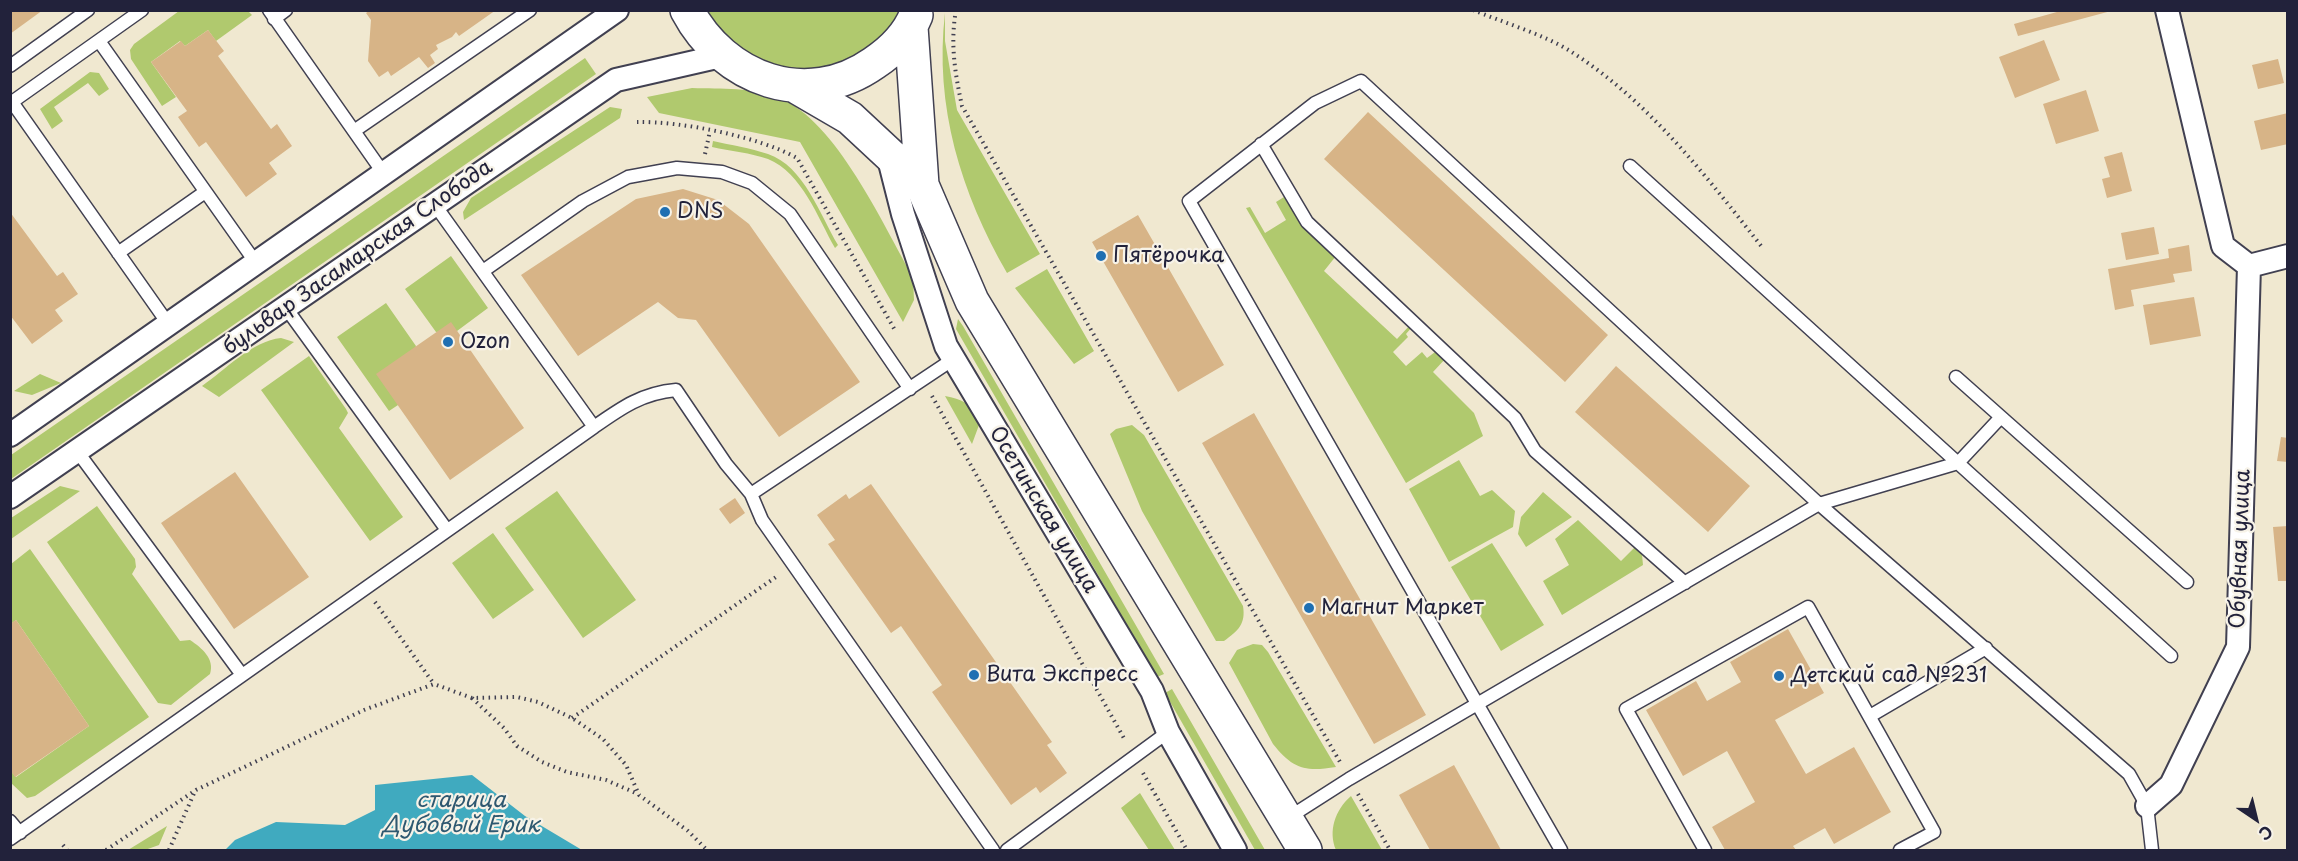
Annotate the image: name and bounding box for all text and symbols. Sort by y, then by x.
street label: бульвар Засамарская Слобода [218,155,498,361]
place label: DNS [677,199,724,225]
marker: DNS [658,205,672,219]
place label: Пятёрочка [1113,243,1224,269]
marker: Пятёрочка [1094,249,1108,263]
place label: Ozon [460,329,510,355]
marker: Ozon [441,335,455,349]
street label: Осетинская улица [983,422,1103,598]
street label: Обувная улица [2226,469,2256,629]
place label: Магнит Маркет [1321,595,1484,621]
marker: Магнит Маркет [1302,601,1316,615]
place label: Вита Экспресс [986,662,1138,688]
place label: Детский сад №231 [1791,663,1987,689]
marker: Вита Экспресс [967,668,981,682]
marker: Детский сад №231 [1772,669,1786,683]
water label: старица Дубовый Ерик [382,788,540,840]
north arrow [2226,789,2286,849]
text: С [2255,820,2278,847]

